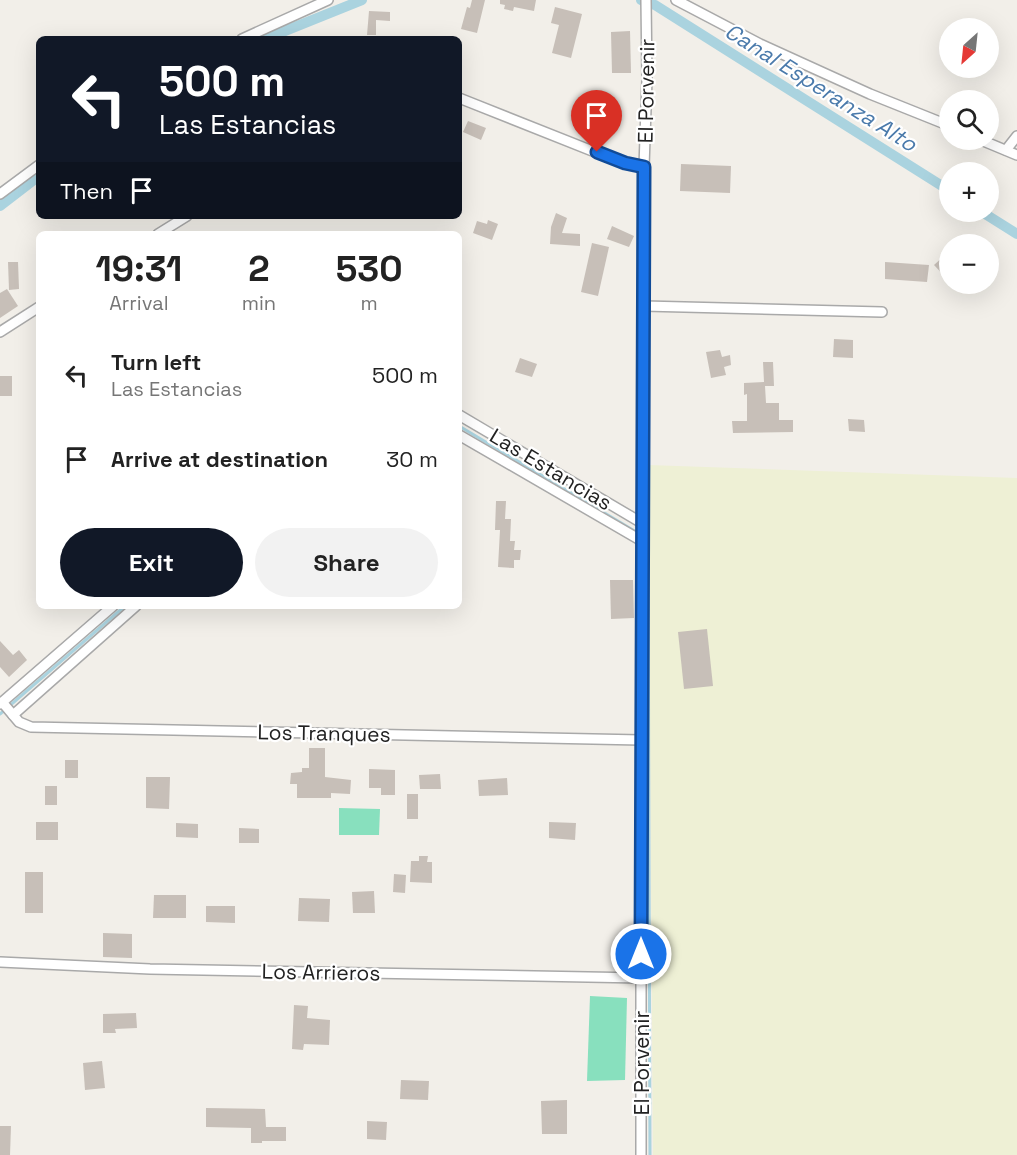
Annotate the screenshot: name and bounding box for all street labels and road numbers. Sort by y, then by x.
street label: El Porvenir [632,38,660,144]
street label: Las Estancias [485,422,617,516]
street label: Los Tranques [257,718,391,748]
street label: Los Arrieros [261,957,381,987]
street label: El Porvenir [628,1011,655,1115]

